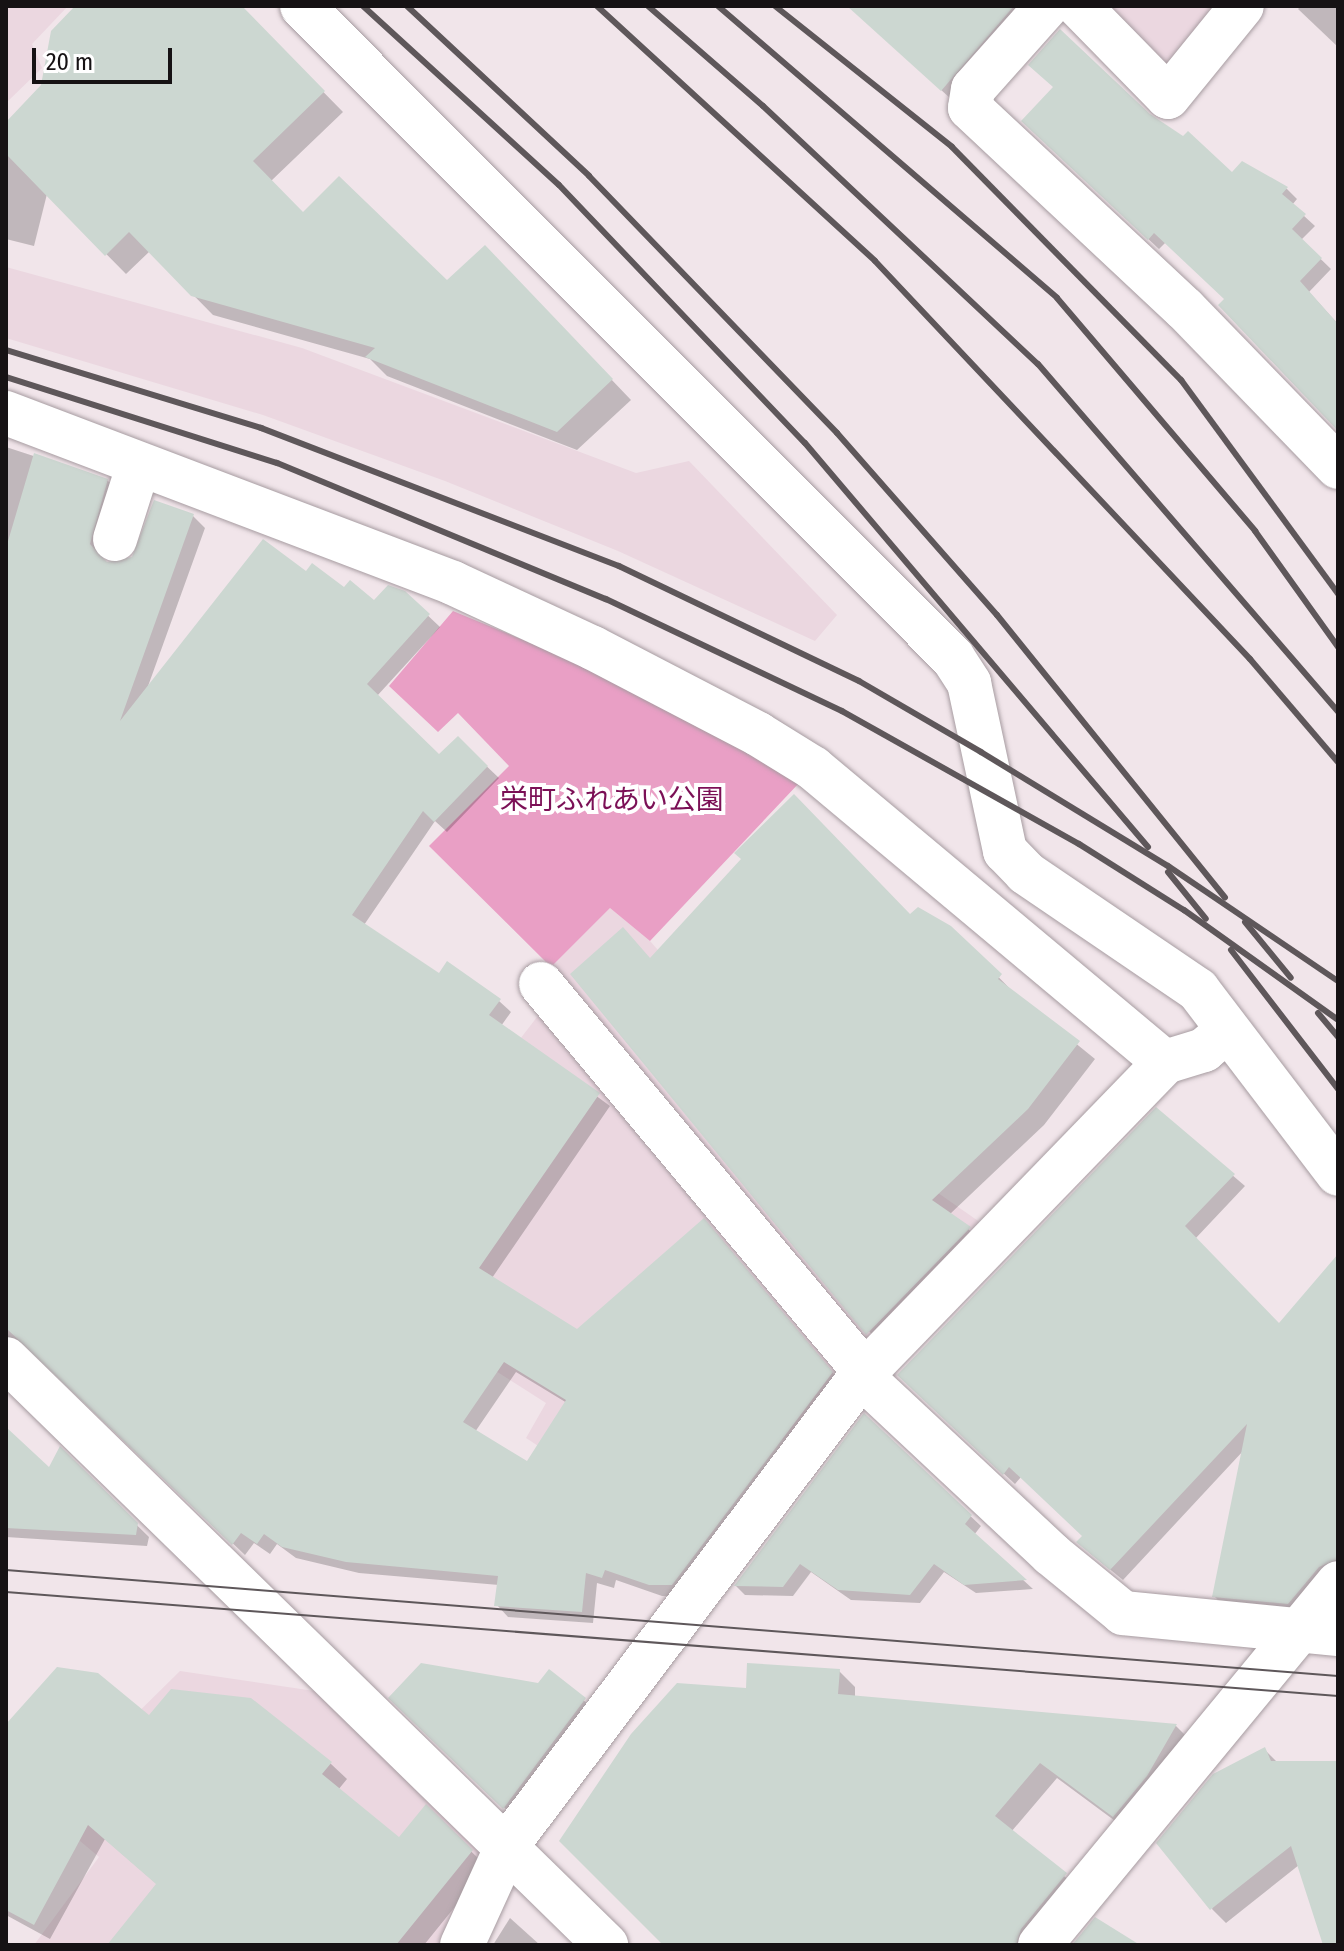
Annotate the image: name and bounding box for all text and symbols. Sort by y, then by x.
scale bar [36,32,176,82]
text: 20 m [46,48,93,76]
park label: 栄町ふれあい公園 [500,783,724,817]

